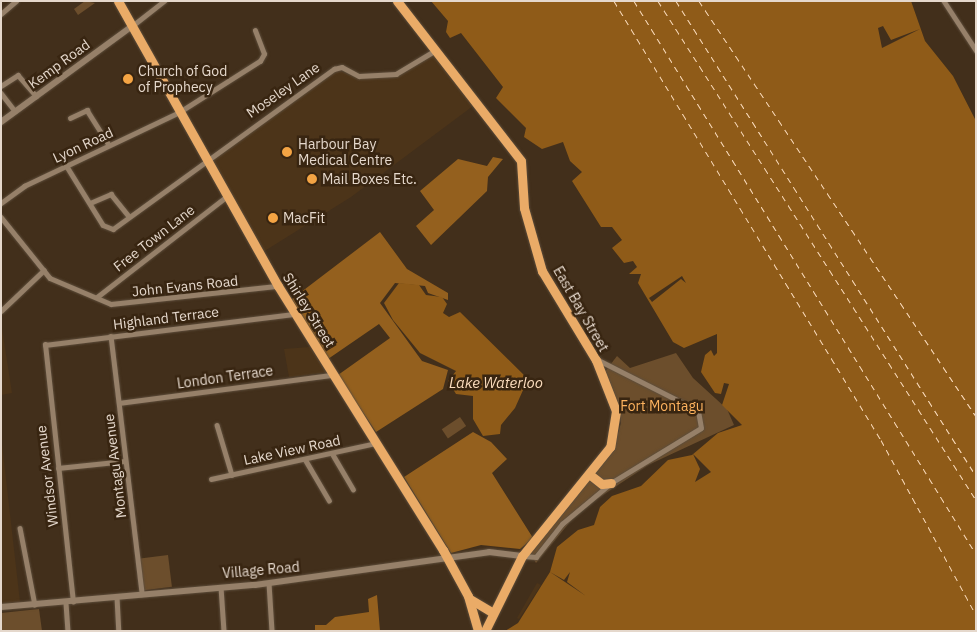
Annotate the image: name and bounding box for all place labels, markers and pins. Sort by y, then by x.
place label: Church of God of Prophecy [138,63,227,95]
marker: Church of God of Prophecy [122,73,134,85]
place label: Harbour Bay Medical Centre [298,136,392,168]
marker: Harbour Bay Medical Centre [280,145,294,159]
place label: Mail Boxes Etc. [322,171,417,187]
marker: Mail Boxes Etc. [306,173,318,185]
place label: MacFit [283,210,325,226]
marker: MacFit [267,212,279,224]

